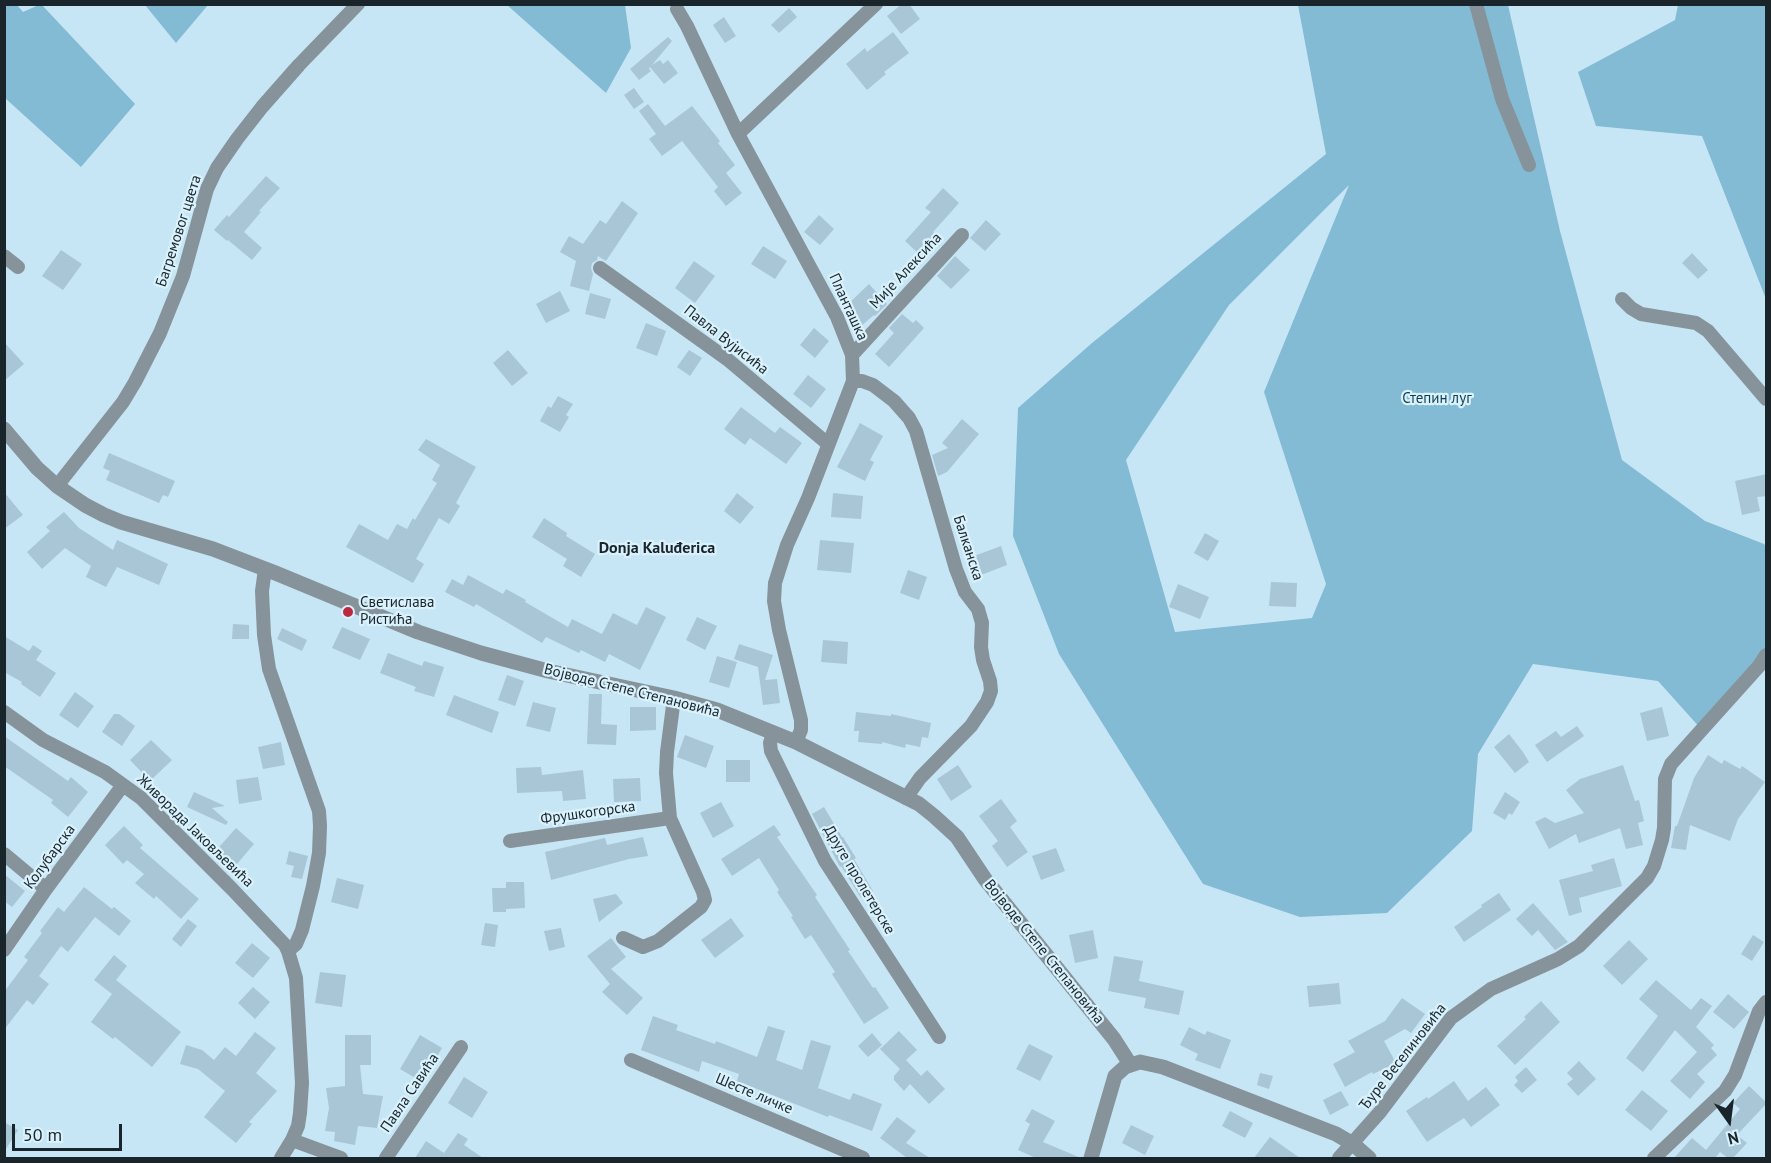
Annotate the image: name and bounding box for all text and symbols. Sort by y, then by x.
street label: Багремовог цвета [152,173,206,289]
street label: Мије Алексића [866,229,946,313]
street label: Планташка [825,271,871,343]
street label: Павла Вујисића [680,301,772,379]
park label: Степин луг [1402,390,1472,408]
street label: Балканска [949,513,987,583]
district label: Donja Kaluđerica [599,538,715,558]
place label: Светислава Ристића [360,594,434,629]
marker: Светислава Ристића [341,605,355,619]
street label: Војводе Степе Степановића [542,660,722,722]
street label: Живорада Јаковљевића [133,771,257,891]
street label: Фрушкогорска [539,797,637,829]
street label: Колубарска [20,821,80,893]
street label: Друге пролетерске [819,822,899,938]
street label: Војводе Степе Степановића [980,876,1108,1028]
street label: Ђуре Веселиновића [1356,1000,1450,1114]
street label: Павла Савића [377,1050,443,1136]
street label: Шесте личке [713,1070,795,1118]
north arrow [1699,1091,1759,1151]
scale bar [15,1112,124,1150]
text: 50 m [23,1123,62,1146]
text: N [1726,1127,1741,1149]

